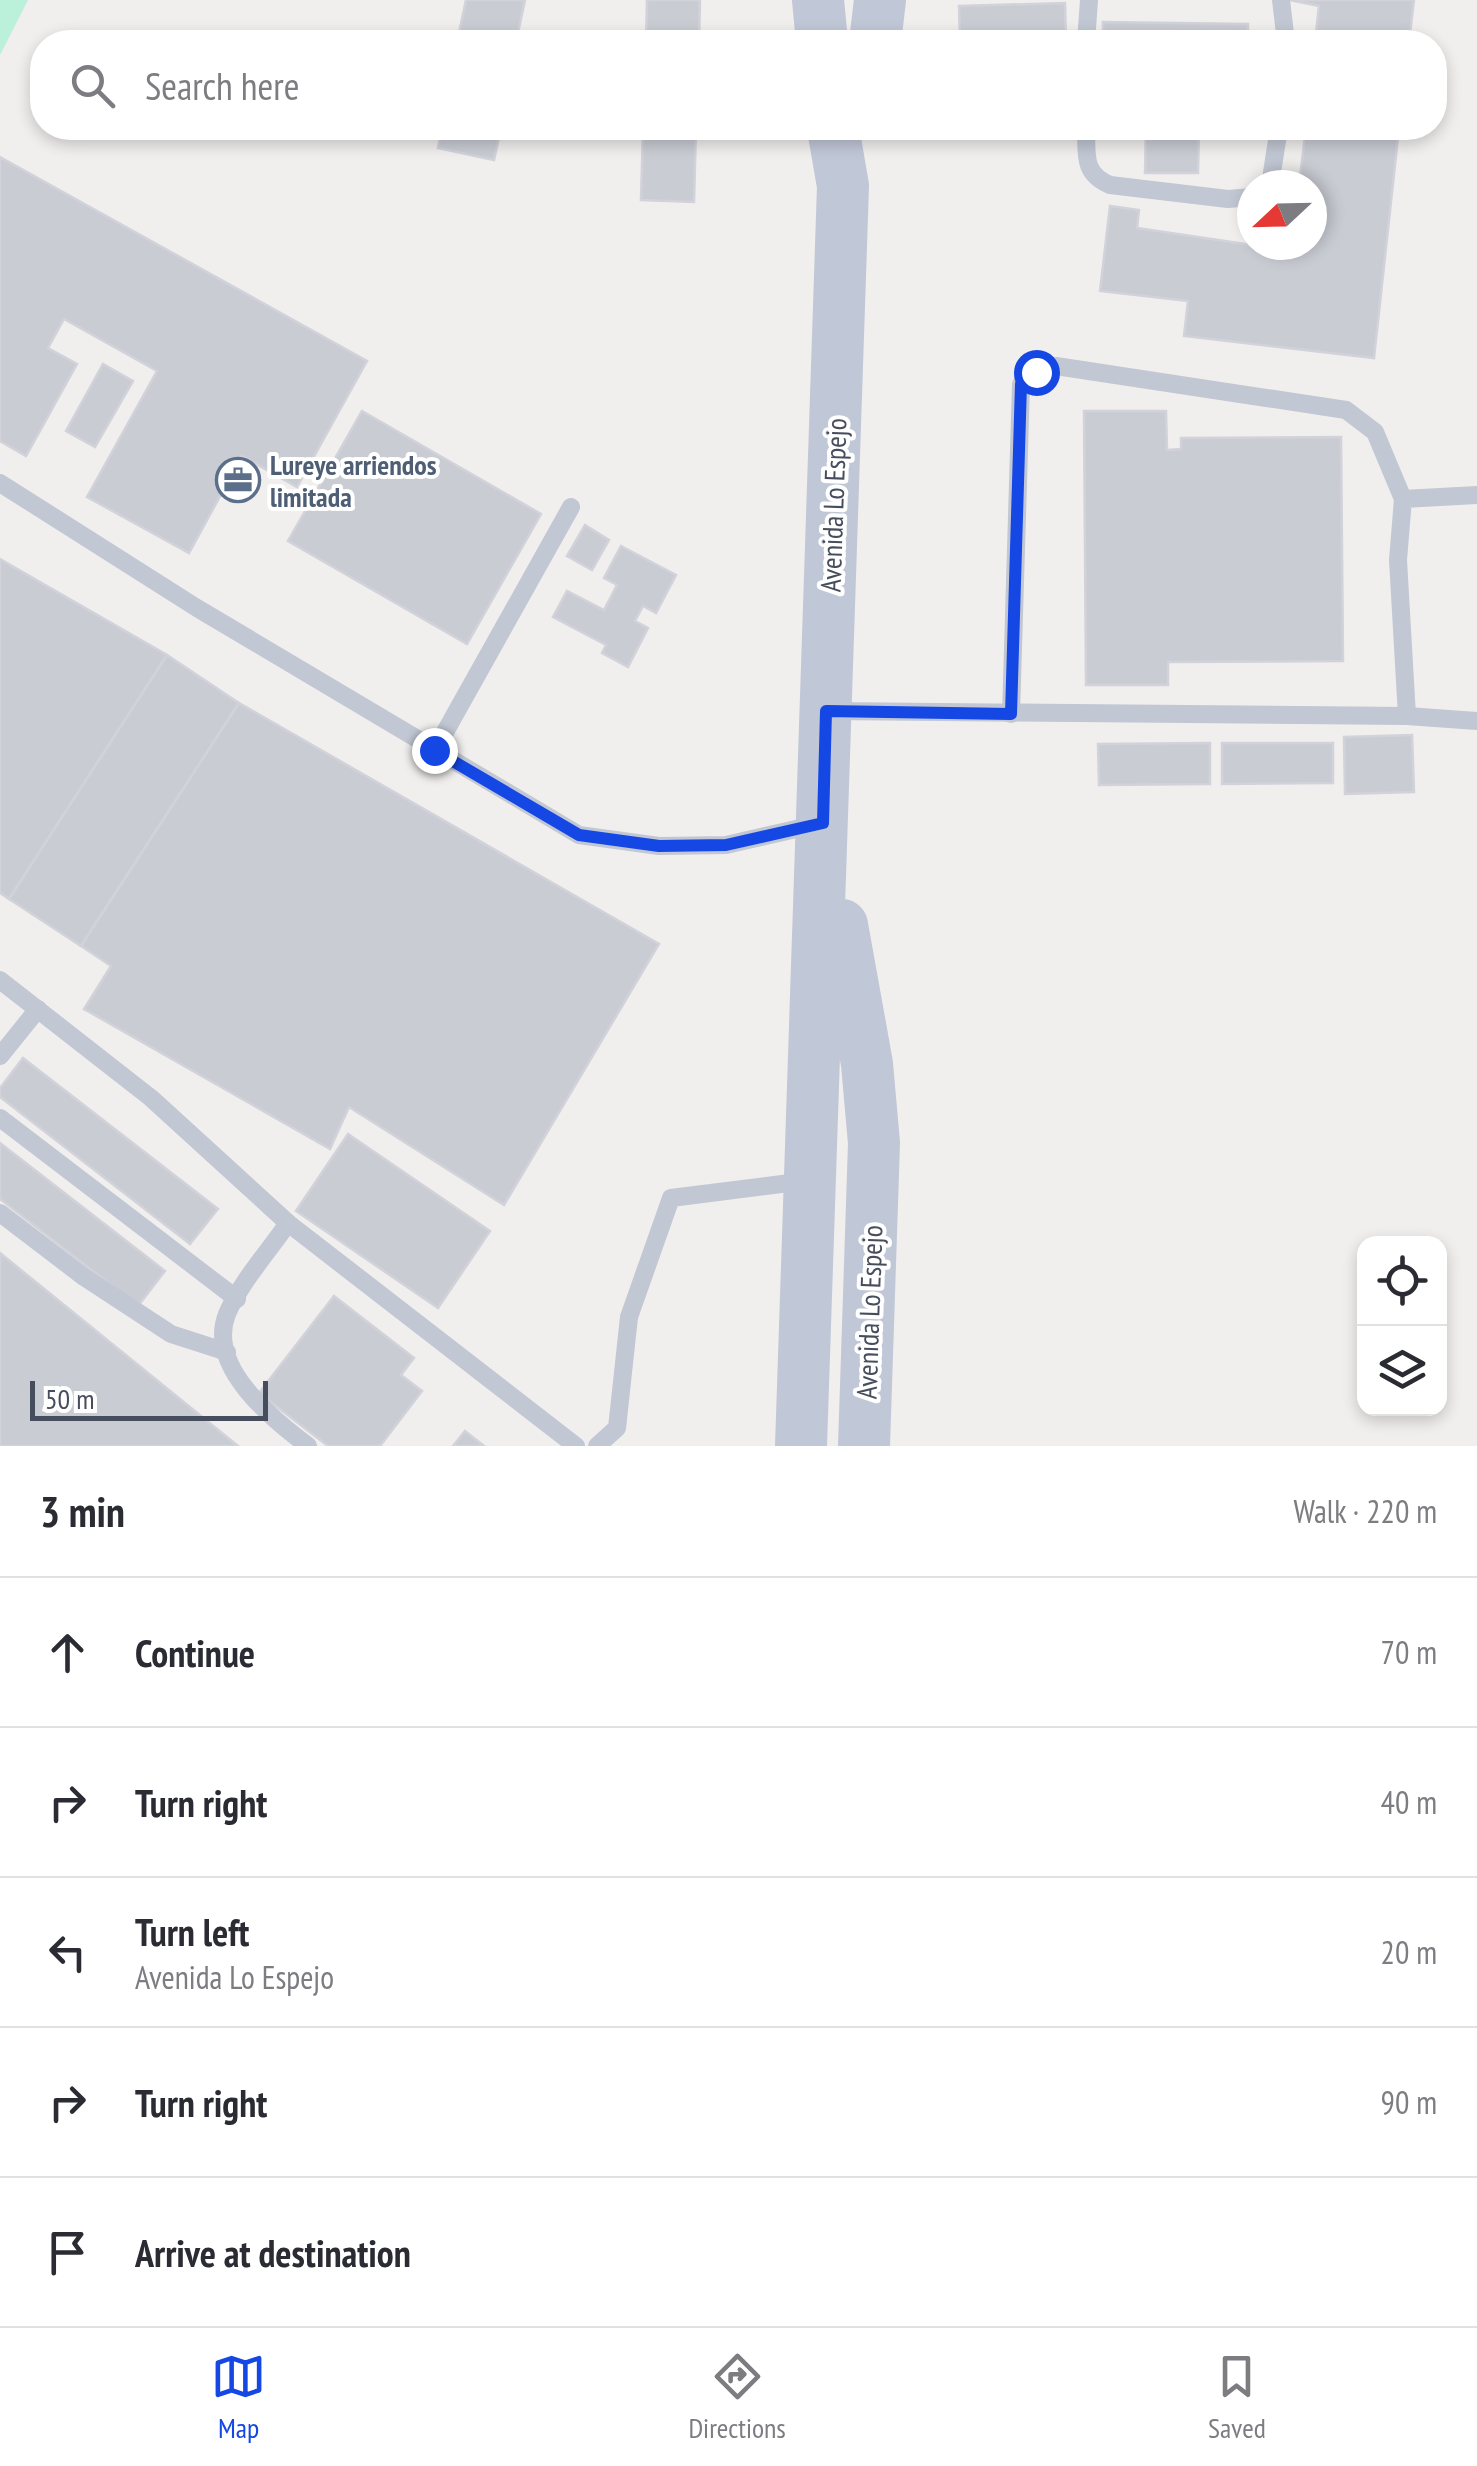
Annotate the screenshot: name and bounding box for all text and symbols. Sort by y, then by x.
search box [30,30,1447,140]
icon: search [65,58,120,113]
text: Search here [145,61,299,110]
north arrow [1237,170,1327,260]
route start [1014,350,1060,396]
street label: Avenida Lo Espejo [811,417,855,593]
place label: Lureye arriendos limitada [270,446,437,515]
office icon: Lureye arriendos limitada [215,457,261,503]
route end [412,728,458,774]
street label: Avenida Lo Espejo [847,1224,891,1400]
map controls [1357,1236,1447,1416]
button: locate [1357,1236,1447,1326]
button: layers [1357,1326,1447,1416]
scale bar [30,1376,268,1420]
text: 50 m [45,1380,94,1417]
text: 3 min [40,1484,125,1539]
text: Walk · 220 m [1293,1490,1437,1532]
icon: ahead [40,1625,95,1680]
text: Continue [135,1628,255,1677]
text: 70 m [1381,1631,1437,1673]
icon: right [40,1775,95,1830]
text: Turn right [135,1778,267,1827]
text: 40 m [1381,1781,1437,1823]
text: Turn left [135,1907,249,1956]
icon: left [40,1925,95,1980]
text: 20 m [1381,1931,1437,1973]
text: Avenida Lo Espejo [135,1956,334,1998]
icon: right [40,2075,95,2130]
text: Turn right [135,2078,267,2127]
text: 90 m [1381,2081,1437,2123]
icon: arrive [40,2225,95,2280]
text: Arrive at destination [135,2228,411,2277]
tab: Map [211,2349,266,2446]
tab: Directions [688,2349,786,2446]
tab: Saved [1208,2349,1266,2446]

